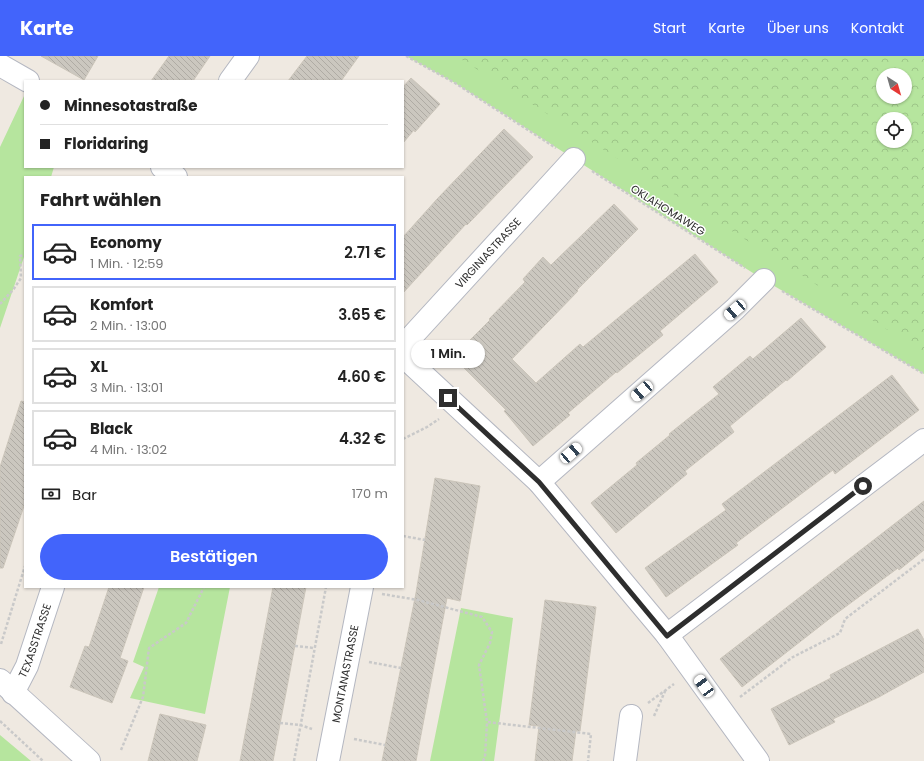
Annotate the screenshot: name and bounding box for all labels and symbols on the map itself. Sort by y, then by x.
north arrow [876,68,912,104]
street label: OKLAHOMAWEG [628,181,709,240]
street label: VIRGINIASTRASSE [451,214,525,292]
car [722,298,748,322]
callout: 1 Min. [411,340,485,368]
car [629,379,655,403]
route end [439,389,457,407]
car [558,441,584,465]
route start [854,477,872,495]
street label: TEXASSTRASSE [14,601,55,680]
street label: MONTANASTRASSE [328,623,362,724]
car [692,673,716,699]

